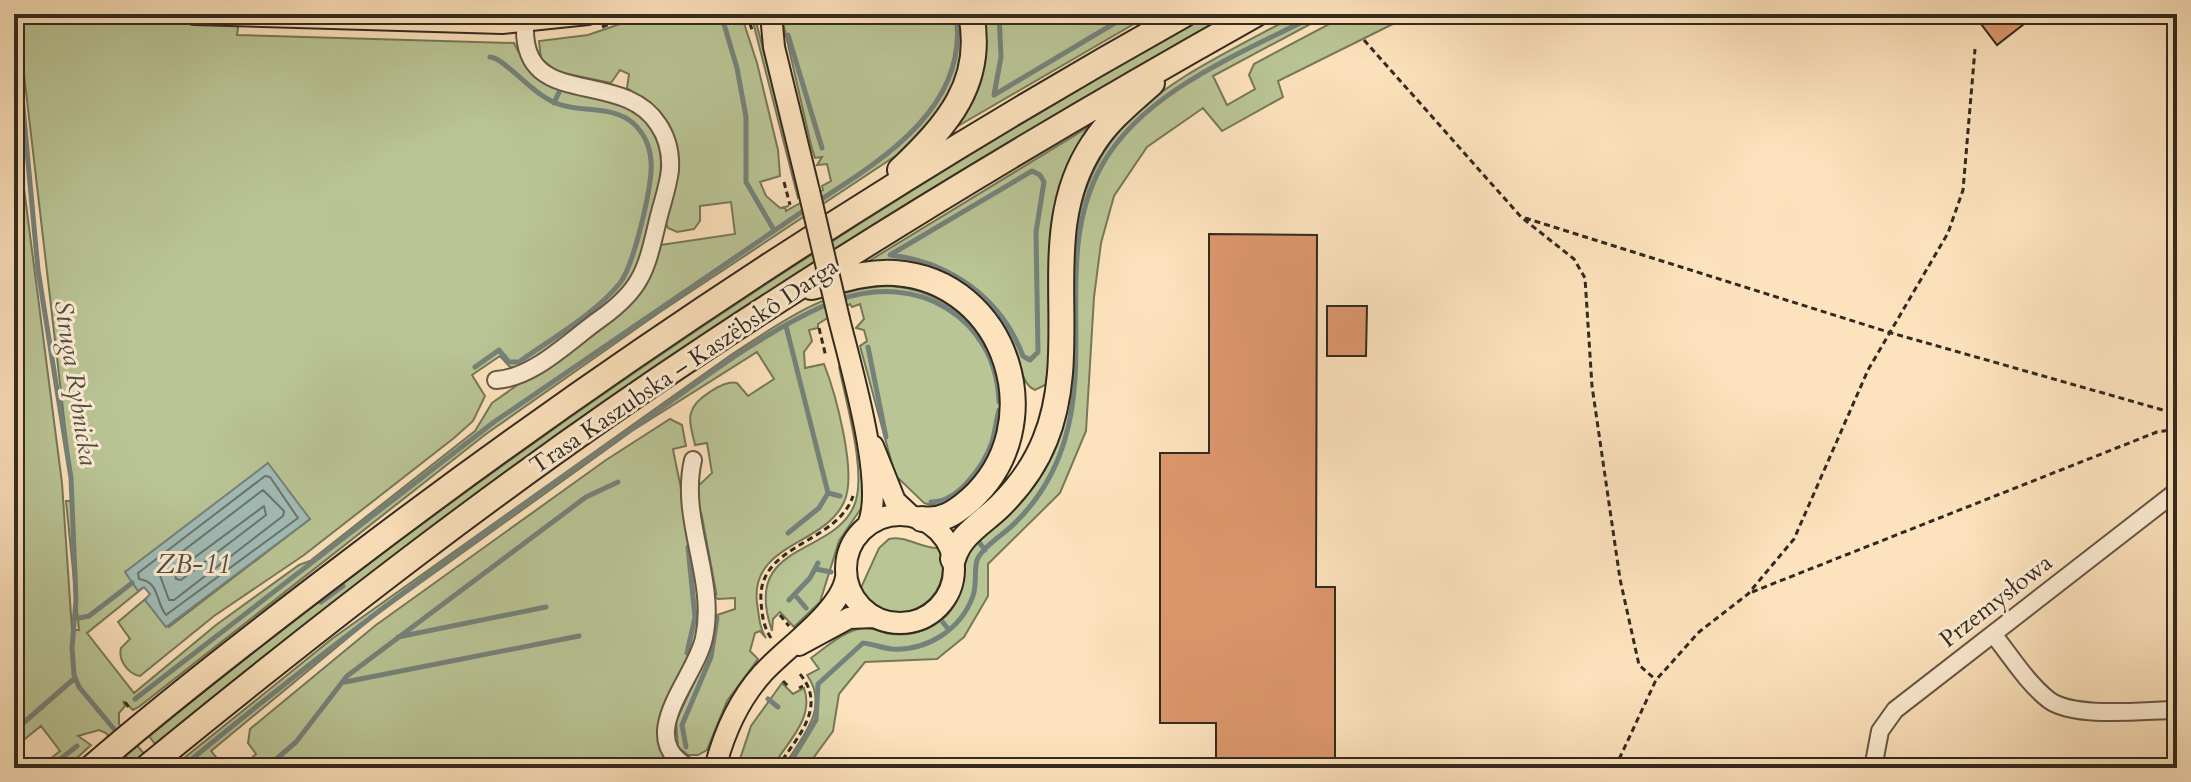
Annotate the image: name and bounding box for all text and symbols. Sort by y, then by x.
street label: Trasa Kaszubska – Kaszëbskô Darga [523,250,845,482]
water label: Struga Rybnicka [46,298,106,468]
street label: Przemysłowa [1933,546,2060,656]
water label: ZB-11 [156,547,230,582]

